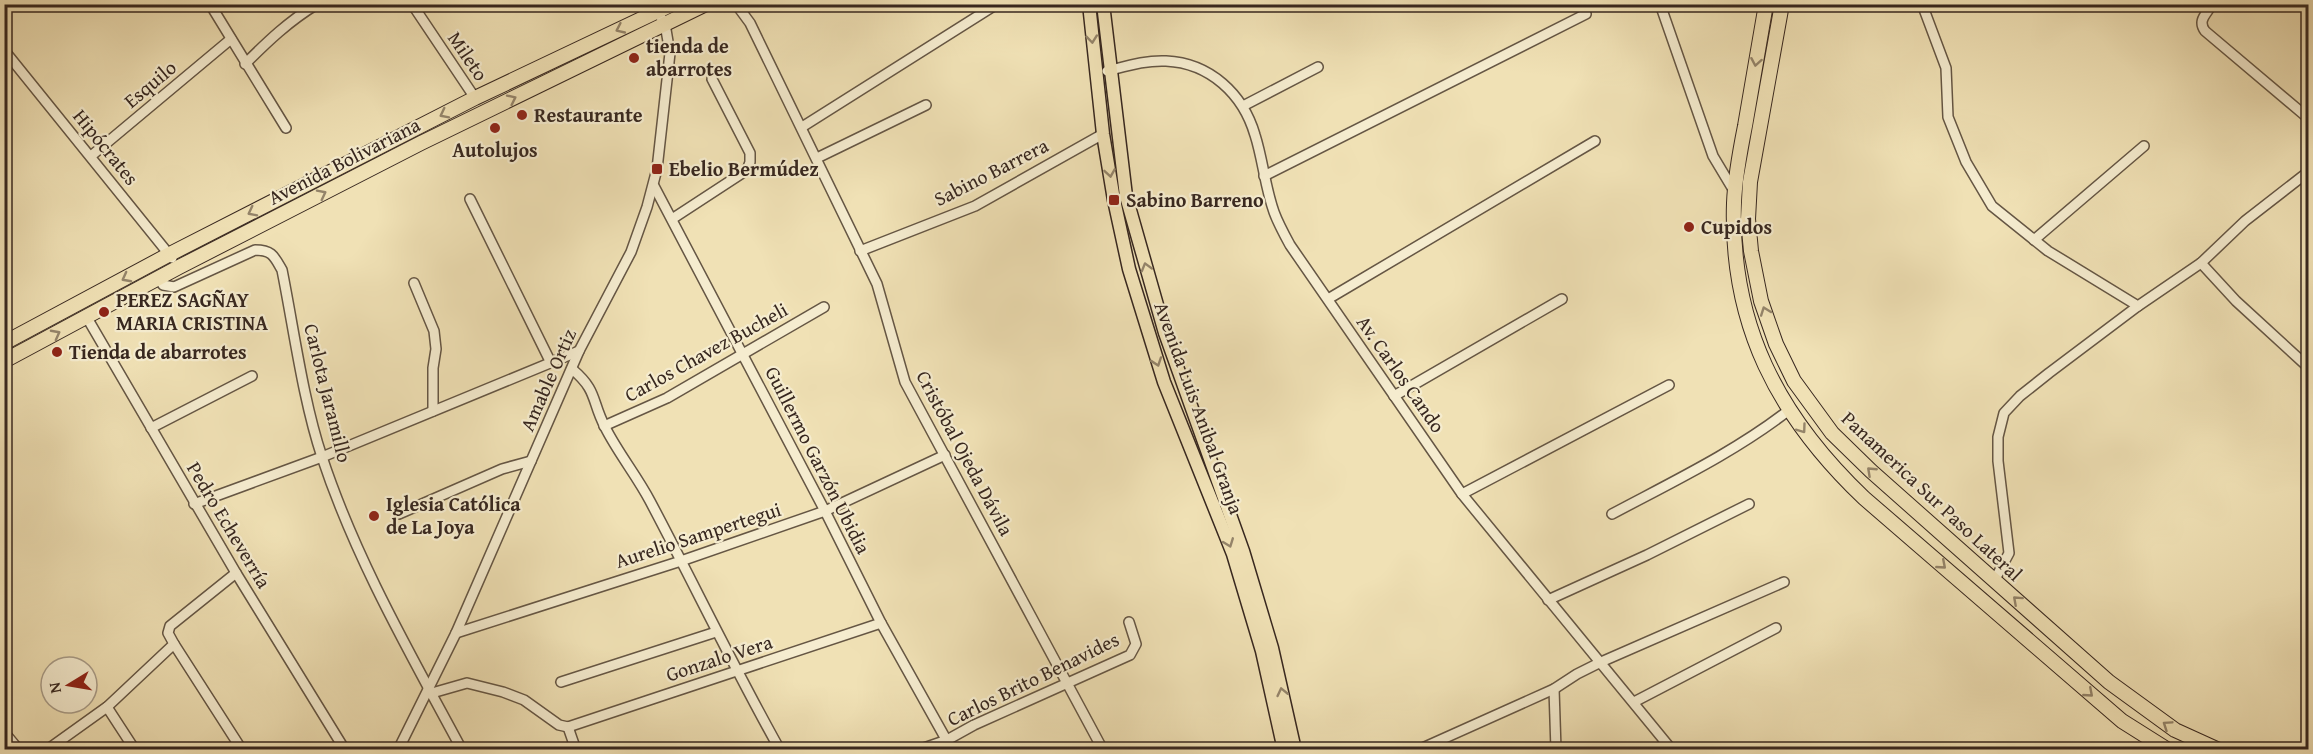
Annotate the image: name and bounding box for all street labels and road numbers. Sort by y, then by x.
street label: Mileto [441,25,496,86]
street label: Esquilo [117,53,182,114]
street label: Hipócrates [67,102,146,191]
street label: Avenida Bolivariana [263,109,425,211]
street label: Sabino Barrera [929,130,1053,213]
street label: Carlos Chavez Bucheli [619,294,793,409]
street label: Avenida Luis Anibal Granja [1148,298,1252,519]
street label: Av. Carlos Cando [1350,309,1453,438]
street label: Carlota Jaramillo [297,321,360,465]
street label: Amable Ortiz [512,324,583,436]
street label: Guillermo Garzón Ubidia [759,361,879,559]
street label: Cristóbal Ojeda Dávila [910,365,1022,541]
street label: Panamerica Sur Paso Lateral [1835,404,2030,588]
street label: Pedro Echeverría [180,456,279,594]
street label: Aurelio Sampertegui [611,494,785,575]
street label: Carlos Brito Benavides [942,624,1124,733]
street label: Gonzalo Vera [662,627,776,688]

